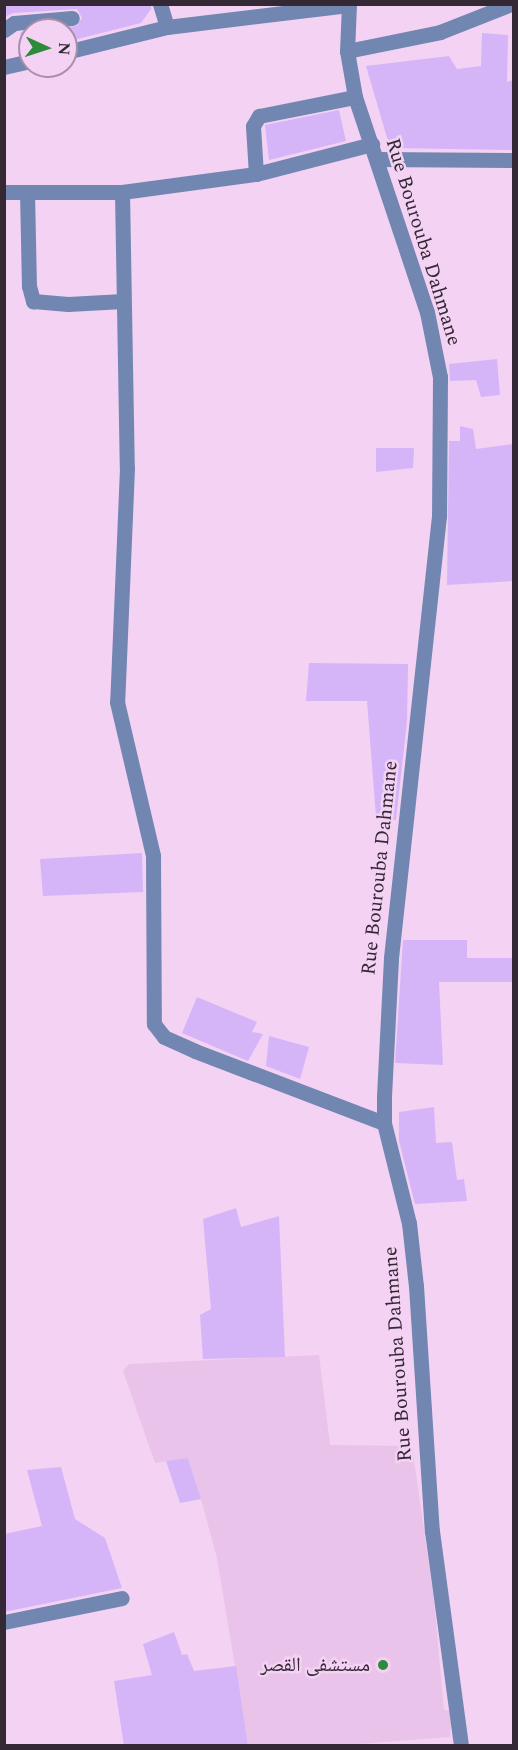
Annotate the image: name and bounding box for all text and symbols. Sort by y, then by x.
north arrow [18,18,78,78]
text: N [52,42,76,56]
street label: Rue Bourouba Dahmane [380,135,466,349]
street label: Rue Bourouba Dahmane [357,760,403,976]
street label: Rue Bourouba Dahmane [379,1246,417,1462]
place label: مستشفى القصر [260,1653,370,1677]
marker: مستشفى القصر [374,1656,392,1674]

